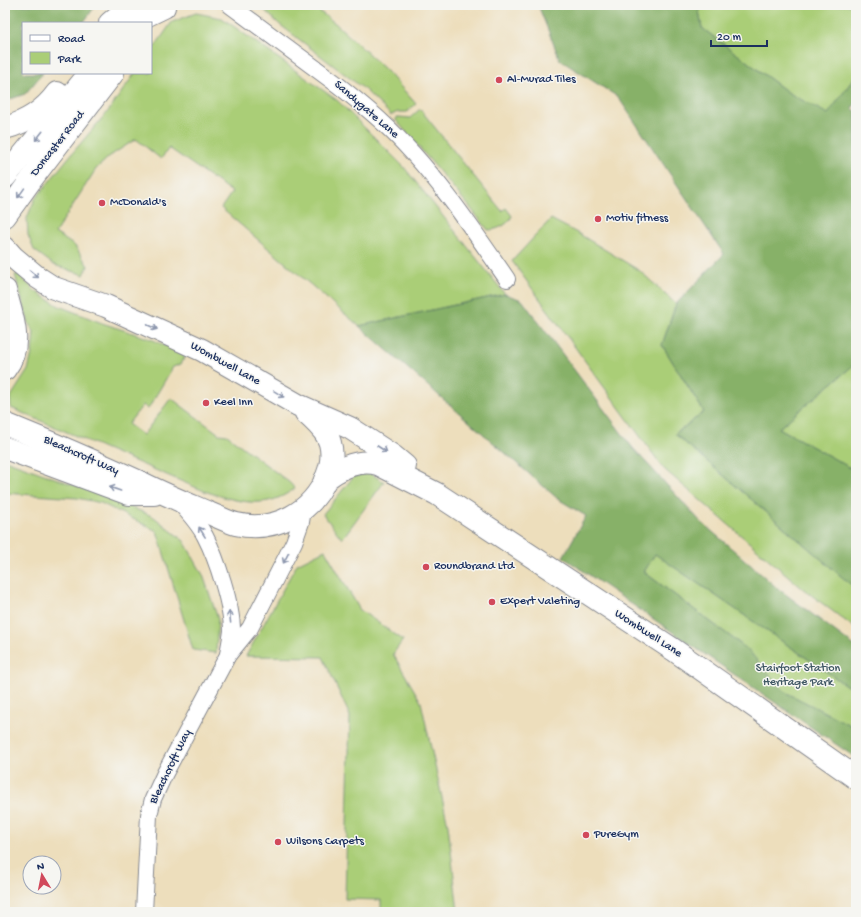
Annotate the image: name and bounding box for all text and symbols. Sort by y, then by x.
legend [22,22,152,74]
scale bar [711,22,767,48]
text: 20 m [717,31,742,45]
text: Road [58,33,85,47]
text: Park [57,53,83,67]
place label: Al-Murad Tiles [507,73,576,87]
marker: Al-Murad Tiles [494,75,504,85]
street label: Sandygate Lane [331,78,402,142]
street label: Doncaster Road [27,108,89,180]
one-way arrow [34,130,43,141]
one-way arrow [17,187,25,198]
place label: McDonald's [110,196,167,210]
marker: McDonald's [97,198,107,208]
place label: Motiv fitness [606,212,669,226]
marker: Motiv fitness [593,214,603,224]
one-way arrow [28,269,39,278]
one-way arrow [145,323,157,331]
street label: Wombwell Lane [188,339,263,389]
one-way arrow [273,390,284,398]
place label: Keel Inn [214,396,253,410]
marker: Keel Inn [201,398,211,408]
street label: Bleachcroft Way [40,433,121,479]
one-way arrow [377,445,388,453]
one-way arrow [108,485,121,492]
one-way arrow [198,526,206,538]
one-way arrow [281,552,289,564]
place label: Roundbrand Ltd [434,560,515,574]
marker: Roundbrand Ltd [421,562,431,572]
place label: Expert Valeting [500,595,580,609]
marker: Expert Valeting [487,597,497,607]
street label: Wombwell Lane [612,607,685,662]
one-way arrow [226,611,234,624]
park label: Stairfoot Station Heritage Park [756,662,841,690]
street label: Bleachcroft Way [147,727,195,807]
place label: PureGym [593,828,639,842]
marker: PureGym [581,830,591,840]
place label: Wilsons Carpets [286,835,364,849]
marker: Wilsons Carpets [273,837,283,847]
north arrow [22,855,62,895]
text: N [36,861,45,874]

